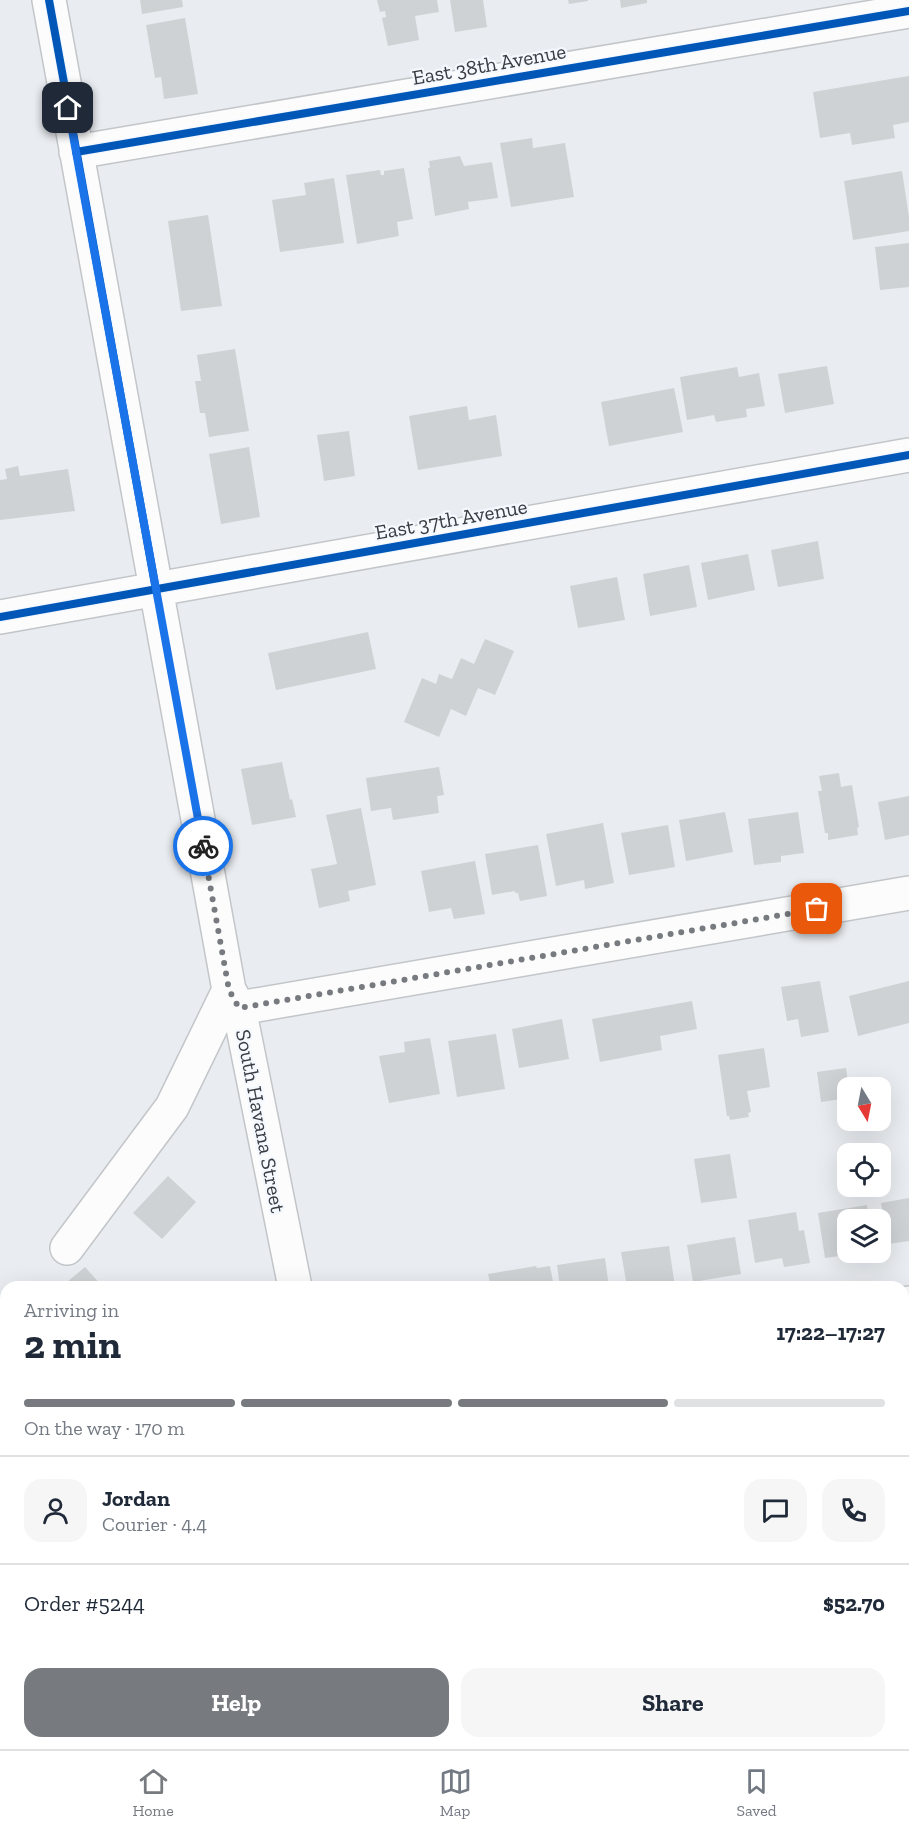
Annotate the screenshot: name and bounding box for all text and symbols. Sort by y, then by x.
street label: East 38th Avenue [410,38,568,90]
pin [42,82,93,133]
icon: home [51,91,84,124]
street label: East 37th Avenue [373,493,529,545]
courier [173,816,233,876]
icon: bike [187,830,220,863]
pin [791,883,842,934]
icon: bag [800,892,833,925]
street label: South Havana Street [231,1027,291,1215]
north arrow [837,1077,891,1131]
map controls [837,1077,891,1263]
button: locate [837,1143,891,1197]
button: layers [837,1209,891,1263]
text: Arriving in [24,1298,119,1322]
text: 17:22–17:27 [776,1319,885,1346]
text: 2 min [24,1321,121,1368]
text: On the way · 170 m [24,1416,185,1440]
button: person [24,1479,87,1542]
button: chat [744,1479,807,1542]
button: phone [822,1479,885,1542]
text: Jordan [102,1485,170,1512]
text: Courier · 4.4 [102,1512,207,1536]
text: Order #5244 [24,1590,145,1617]
text: $52.70 [823,1590,885,1617]
button: Help [24,1668,449,1737]
button: Share [461,1668,885,1737]
tab: Home [132,1765,174,1820]
tab: Map [439,1765,472,1820]
tab: Saved [736,1765,777,1820]

